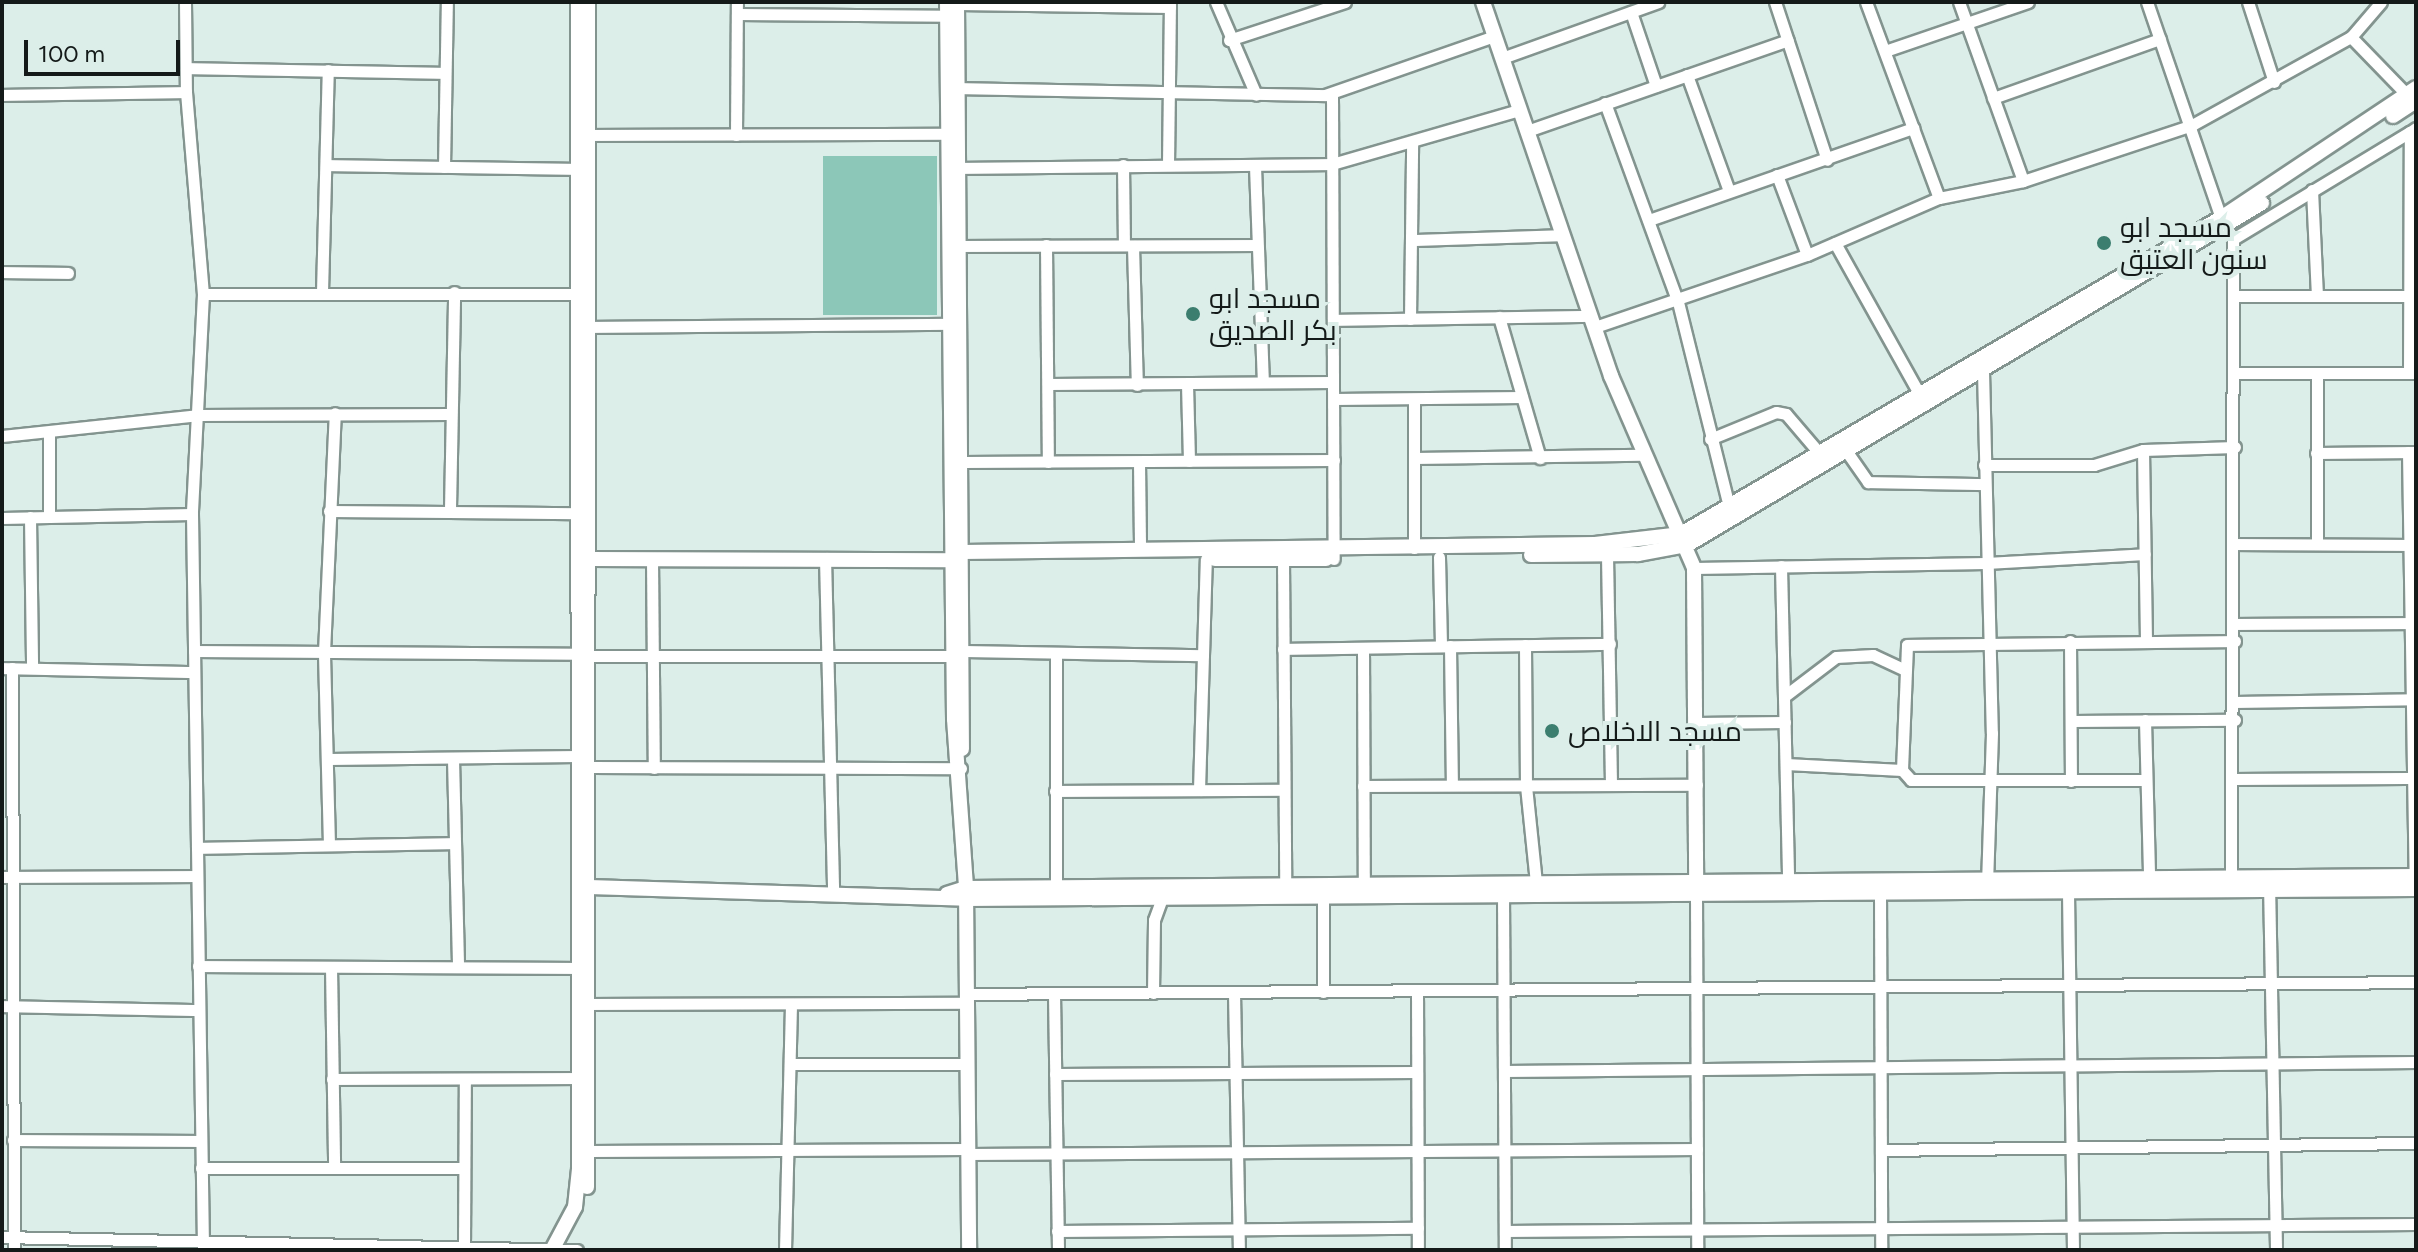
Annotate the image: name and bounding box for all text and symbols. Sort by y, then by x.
scale bar [28,24,184,74]
text: 100 m [38,39,105,68]
place label: مسجد ابو سنون العتيق [2120,210,2268,276]
marker: مسجد ابو سنون العتيق [2095,234,2113,252]
place label: مسجد ابو بكر الصديق [1209,281,1337,347]
marker: مسجد ابو بكر الصديق [1184,305,1202,323]
place label: مسجد الاخلاص [1568,714,1742,748]
marker: مسجد الاخلاص [1543,722,1561,740]

